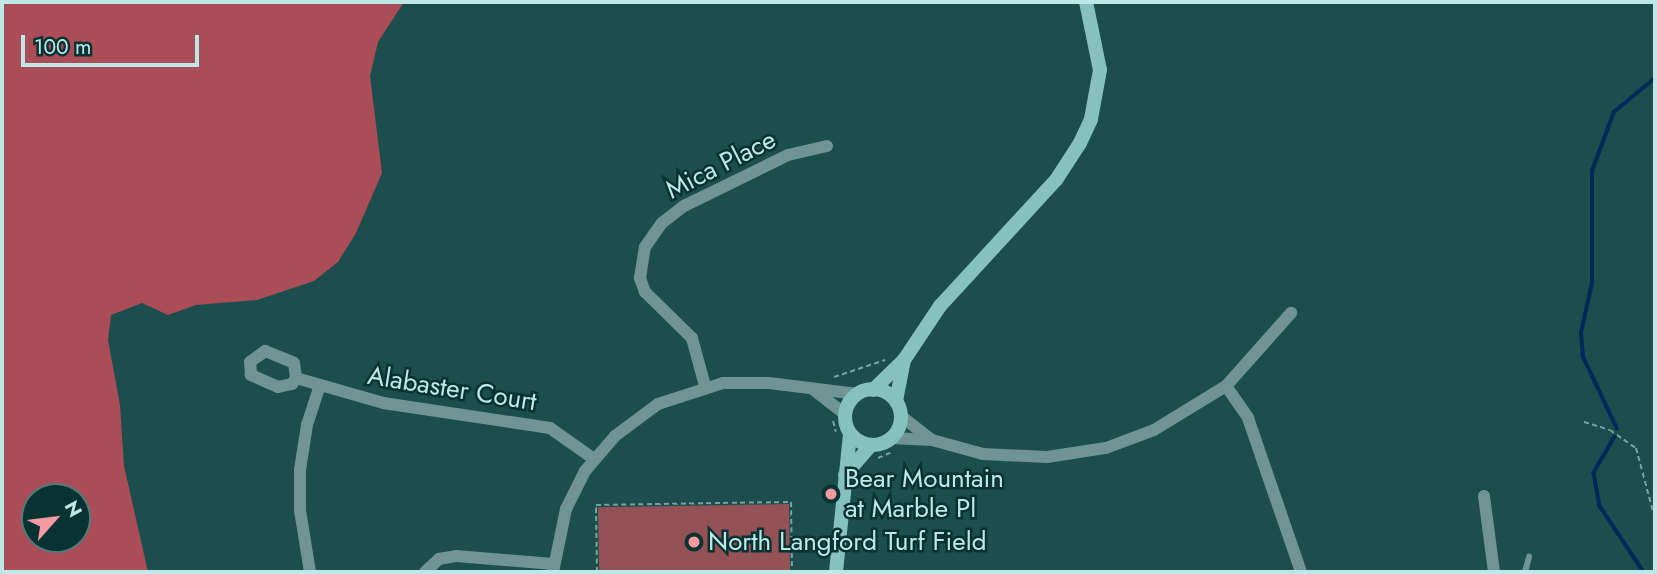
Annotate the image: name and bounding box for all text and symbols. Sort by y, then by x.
scale bar [24,21,203,65]
text: 100 m [34,32,91,62]
street label: Mica Place [661,124,781,206]
street label: Alabaster Court [365,360,539,418]
place label: Bear Mountain at Marble Pl [845,463,1004,524]
north arrow [21,483,91,553]
marker: Bear Mountain at Marble Pl [823,486,839,502]
text: N [58,496,89,522]
place label: North Langford Turf Field [708,526,987,558]
marker: North Langford Turf Field [686,534,702,550]

